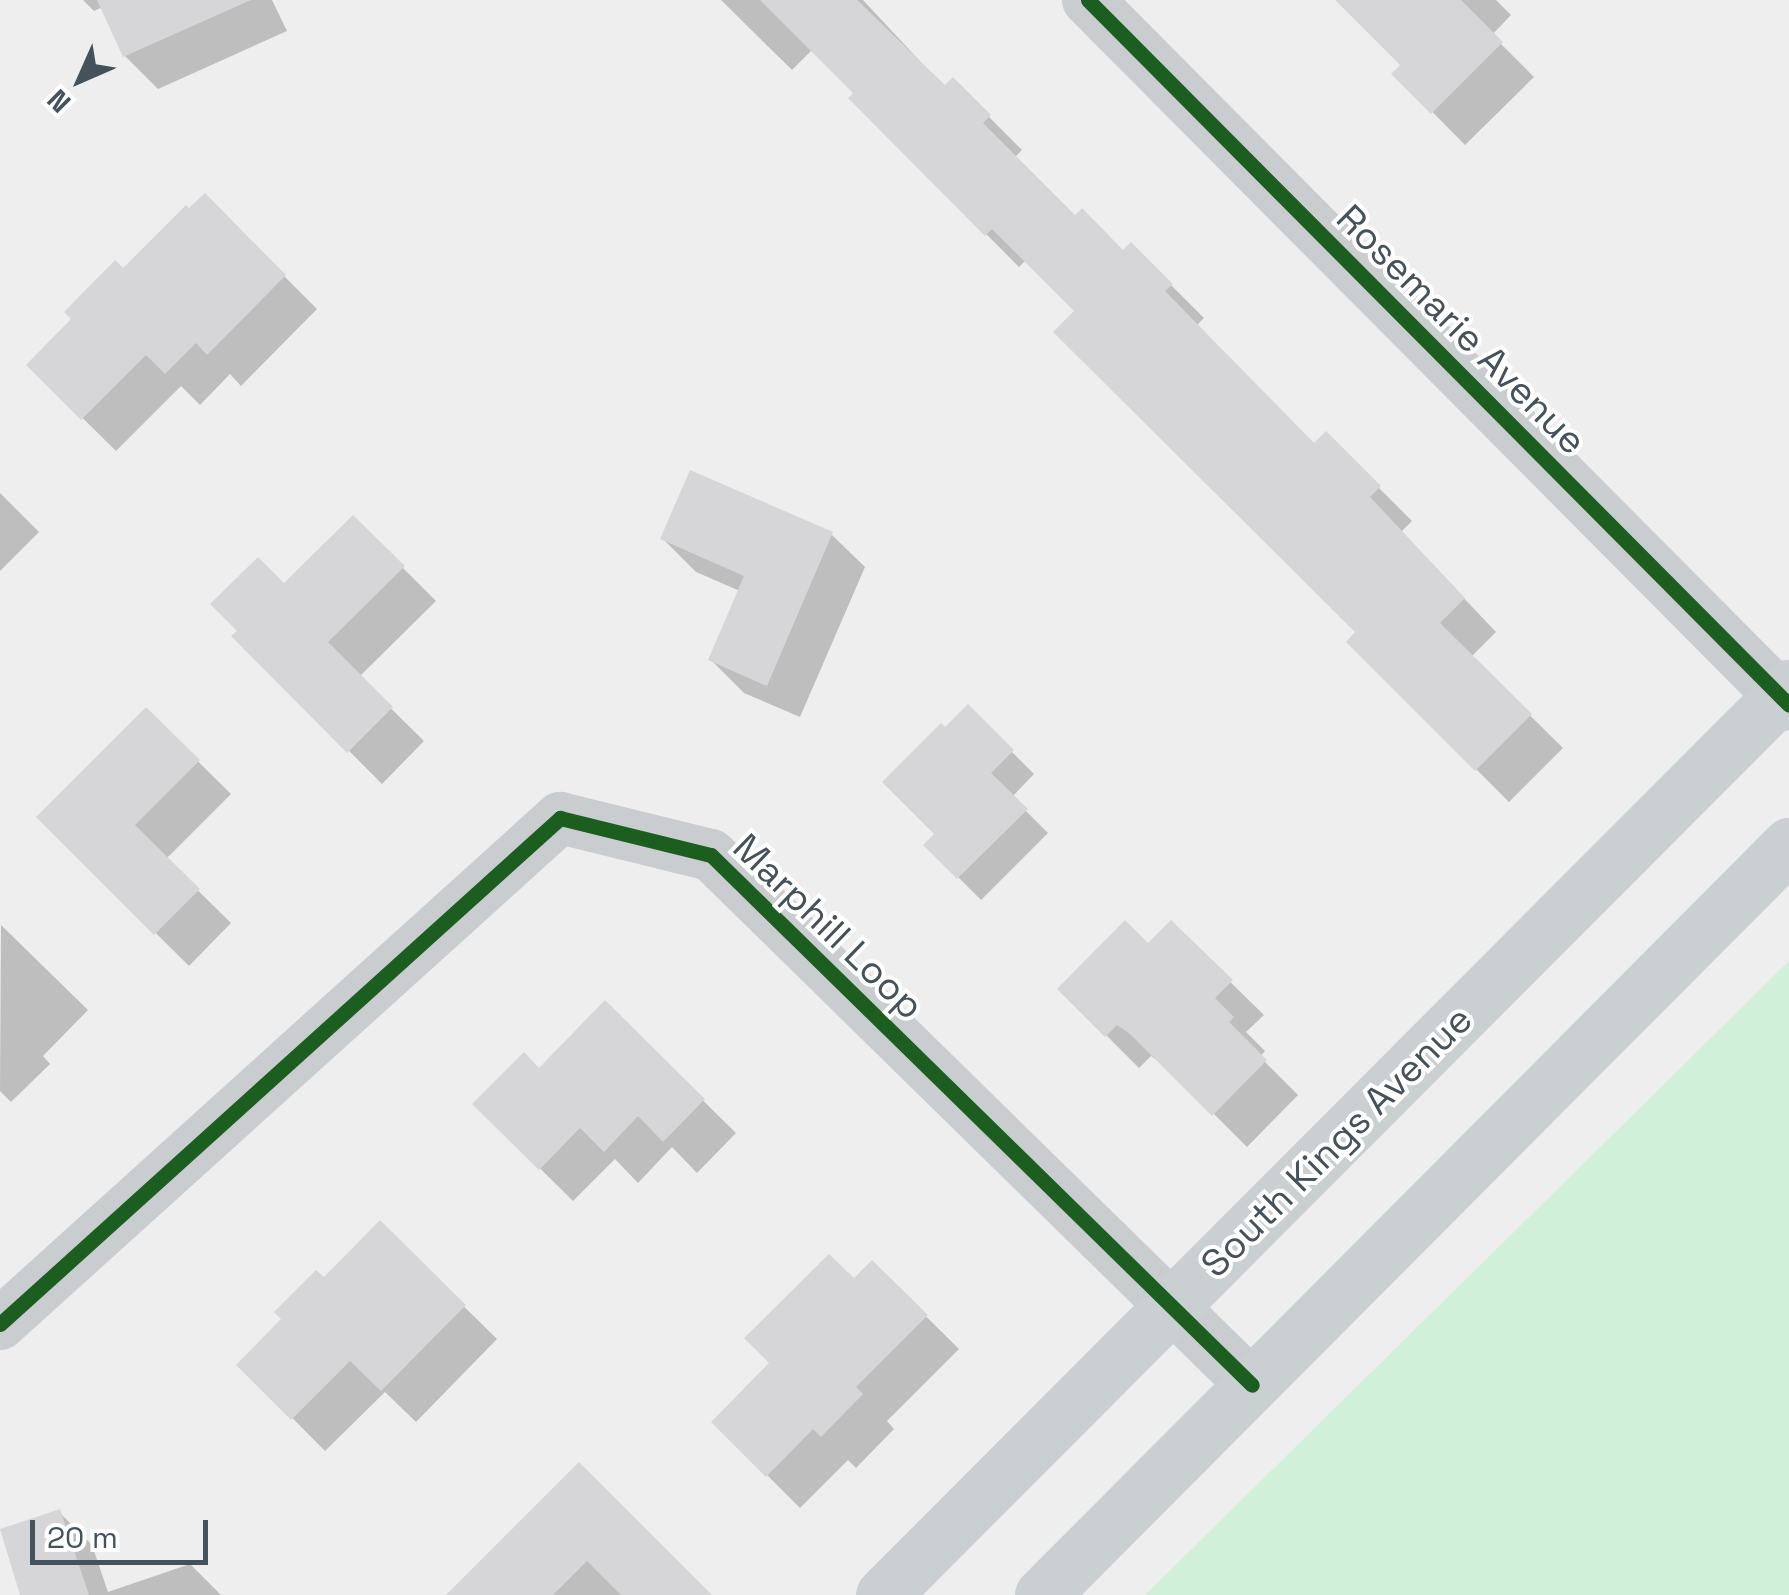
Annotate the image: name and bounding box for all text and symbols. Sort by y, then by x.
north arrow [30,30,130,130]
text: N [39,82,78,121]
street label: Rosemarie Avenue [1327,196,1595,464]
street label: Marphill Loop [723,825,933,1029]
street label: South Kings Avenue [1192,997,1482,1287]
scale bar [35,1500,212,1562]
text: 20 m [47,1518,118,1557]

